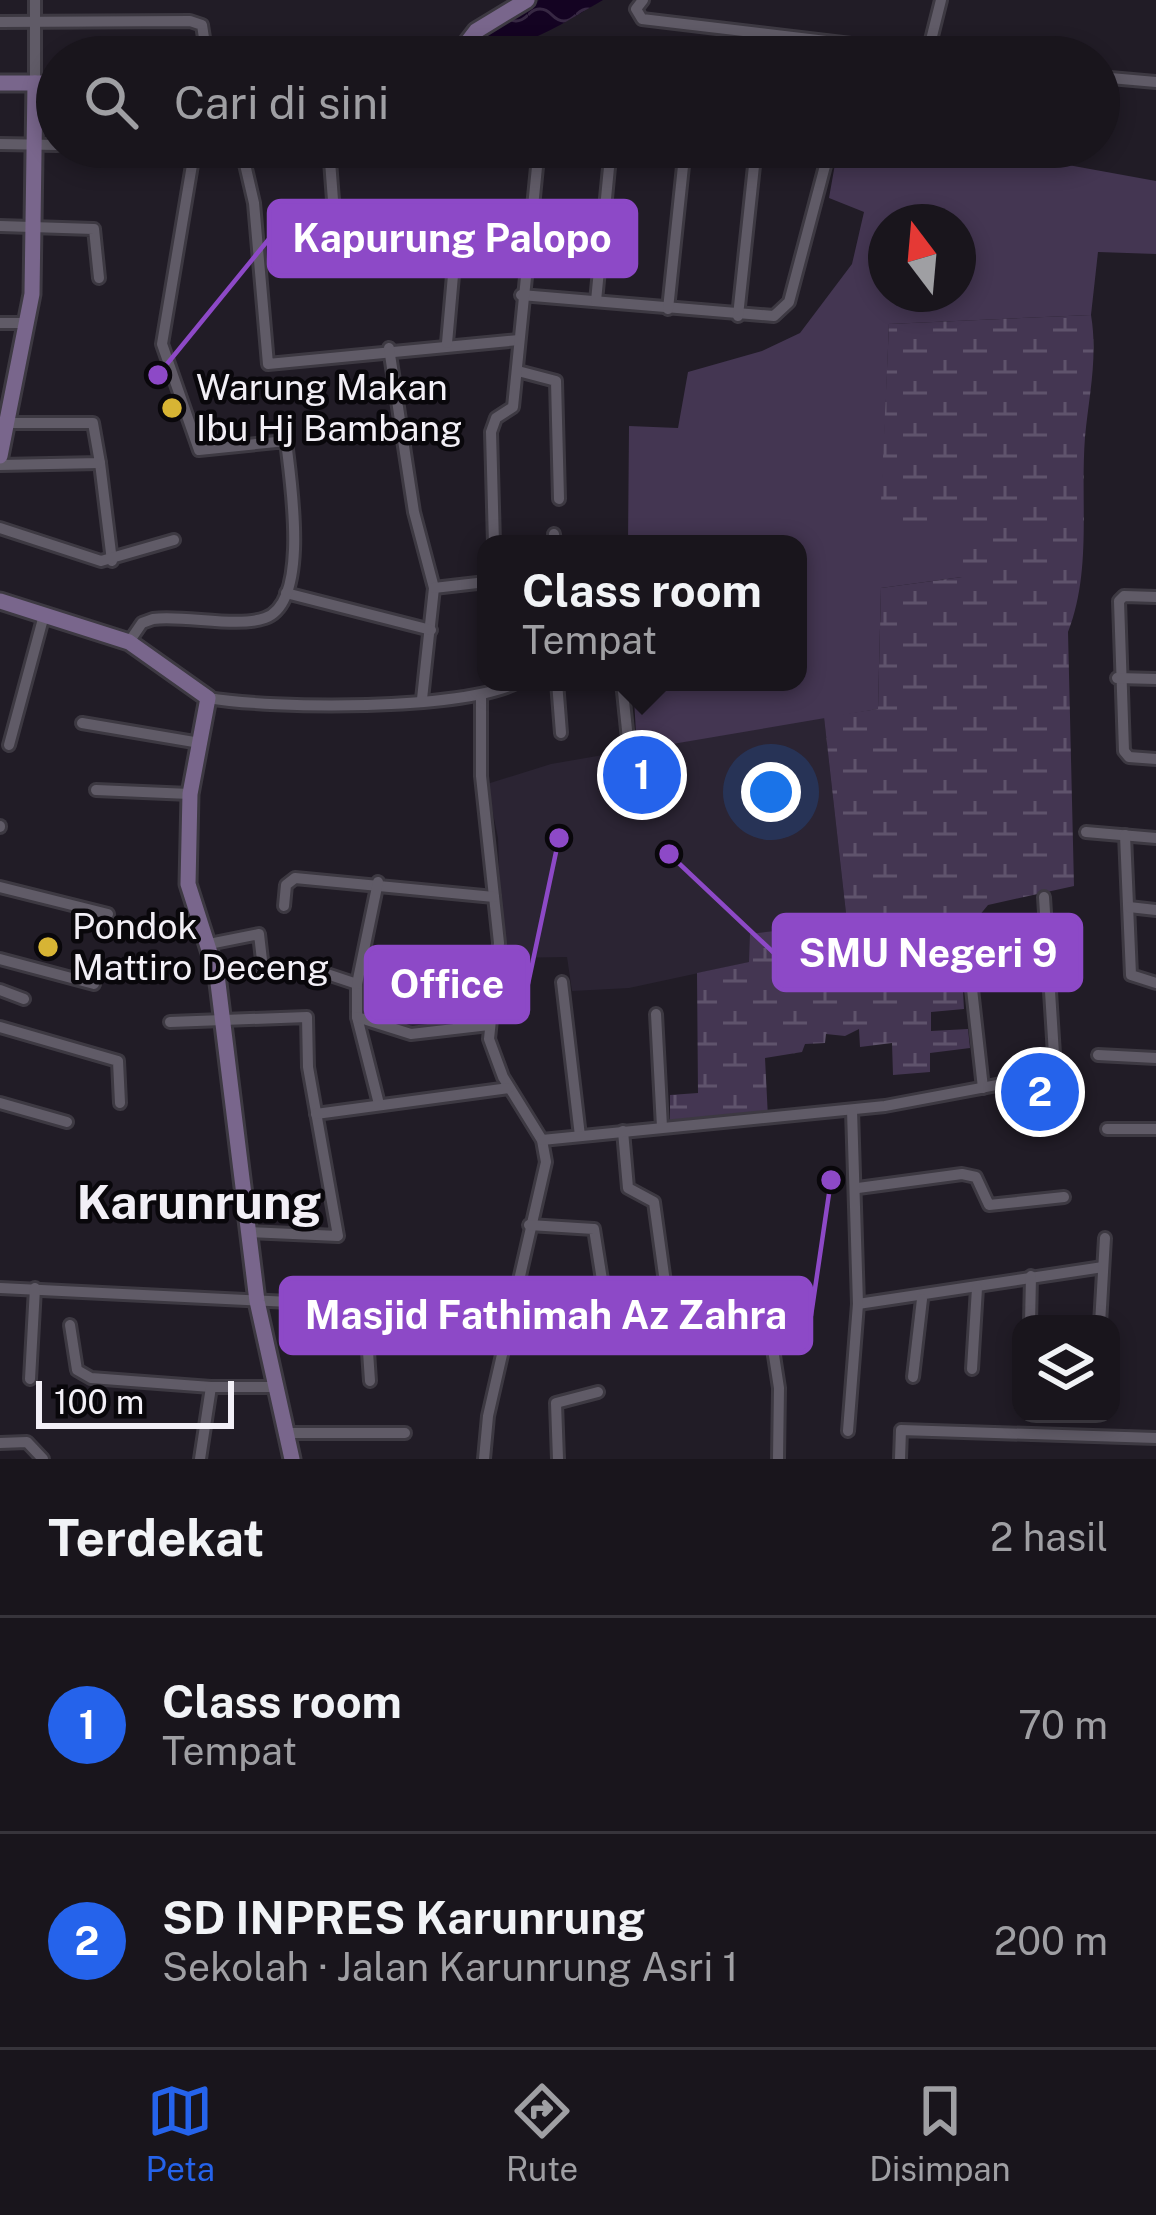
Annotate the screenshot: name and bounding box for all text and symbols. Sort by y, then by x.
search box [36,36,1120,168]
icon: search [78,69,144,135]
text: Cari di sini [174,76,389,129]
callout: Kapurung Palopo [269,201,636,276]
north arrow [868,204,976,312]
text: Kapurung Palopo [292,215,612,261]
place label: Warung Makan Ibu Hj Bambang [196,366,463,449]
marker: Warung Makan Ibu Hj Bambang [159,395,185,421]
popup [477,535,807,691]
text: Class room [522,564,762,617]
text: Tempat [522,617,657,663]
pin: 1 [603,730,681,820]
your location [741,762,801,822]
place label: Pondok Mattiro Deceng [72,905,329,988]
callout: SMU Negeri 9 [774,915,1081,990]
text: SMU Negeri 9 [799,930,1057,976]
marker: Pondok Mattiro Deceng [35,934,61,960]
callout: Office [366,947,528,1022]
text: Office [390,961,504,1007]
pin: 2 [1001,1047,1079,1137]
district label: Karunrung [76,1173,322,1230]
callout: Masjid Fathimah Az Zahra [281,1278,811,1353]
text: Masjid Fathimah Az Zahra [305,1292,787,1338]
map controls [1012,1315,1120,1423]
button: layers [1012,1315,1120,1423]
scale bar [36,1375,234,1428]
text: 100 m [54,1383,144,1421]
text: Terdekat [48,1508,264,1567]
text: 2 hasil [990,1514,1108,1560]
text: Class room [162,1675,402,1728]
text: 1 [79,1702,95,1748]
text: 70 m [1018,1702,1108,1748]
text: Tempat [162,1728,297,1774]
text: SD INPRES Karunrung [162,1891,645,1944]
text: 2 [75,1918,99,1964]
text: 200 m [994,1918,1108,1964]
text: Sekolah · Jalan Karunrung Asri 1 [162,1944,738,1990]
tab: Peta [145,2078,215,2188]
tab: Rute [506,2078,578,2188]
tab: Disimpan [869,2078,1011,2188]

